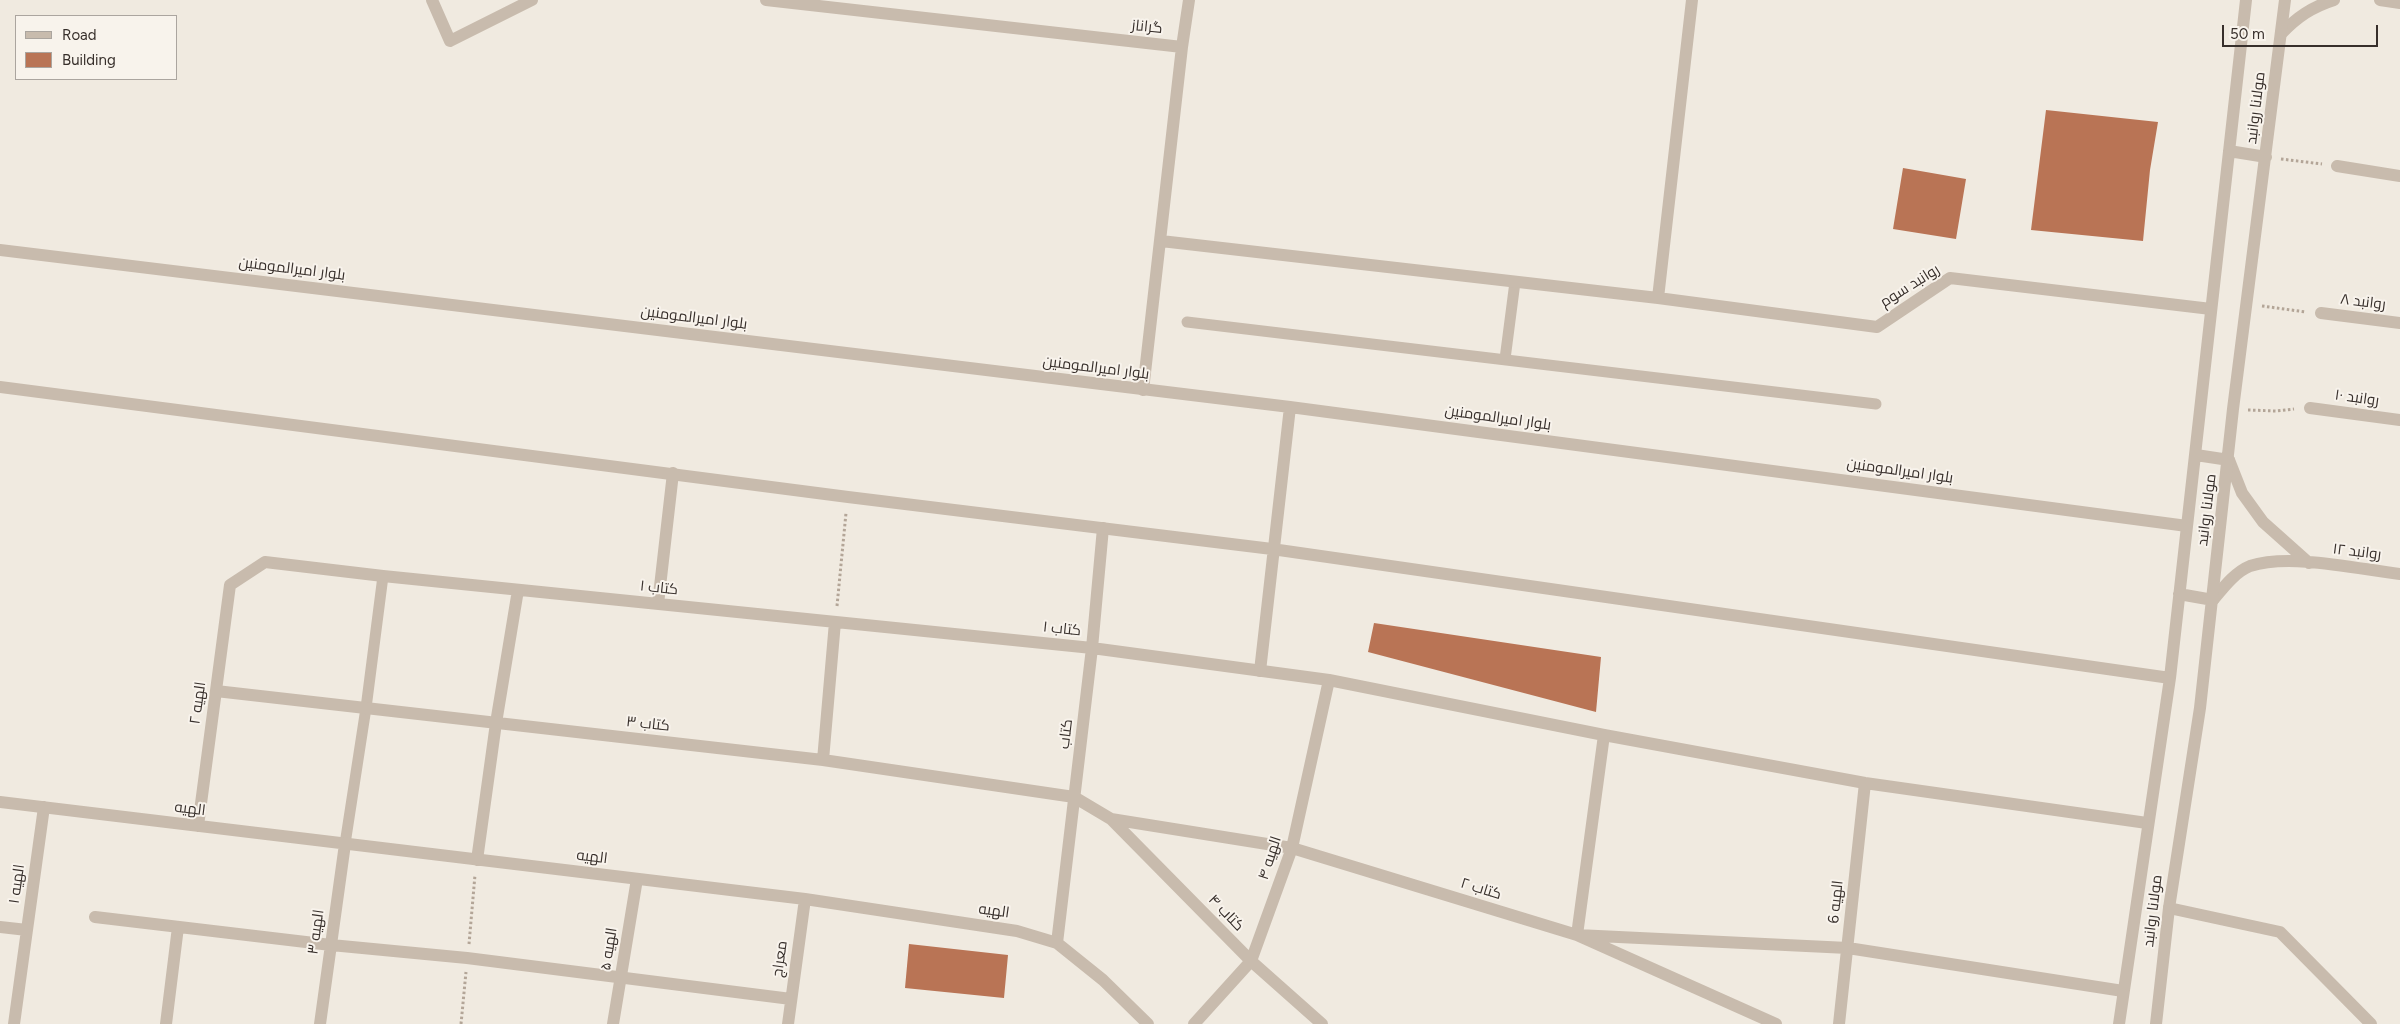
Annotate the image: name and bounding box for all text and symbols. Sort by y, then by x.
legend [15,15,178,80]
scale bar [2225,15,2381,47]
street label: گراناز [1131,16,1163,38]
text: 50 m [2230,25,2265,43]
text: Road [62,26,97,44]
text: Building [62,51,116,69]
street label: مولانا روانبد [2243,71,2269,145]
street label: بلوار امیرالمومنین [238,254,346,284]
street label: روانبد سوم [1877,261,1943,311]
street label: روانبد ۸ [2339,290,2387,314]
street label: بلوار امیرالمومنین [640,303,748,333]
street label: بلوار امیرالمومنین [1042,353,1150,383]
street label: روانبد ۱۰ [2334,386,2380,410]
street label: بلوار امیرالمومنین [1444,402,1552,434]
street label: بلوار امیرالمومنین [1846,455,1954,487]
street label: مولانا روانبد [2194,473,2220,547]
street label: روانبد ۱۲ [2332,540,2382,564]
street label: کتاب ۱ [639,577,679,599]
street label: کتاب ۱ [1042,618,1082,640]
street label: الهیه ۲ [186,681,210,725]
street label: کتاب ۳ [625,713,671,735]
street label: کتاب [1055,718,1077,750]
street label: الهیه [173,798,207,820]
street label: الهیه ۴ [1255,834,1285,882]
street label: الهیه [575,846,609,868]
street label: الهیه ۱ [5,863,29,905]
street label: کتاب ۲ [1458,874,1504,904]
street label: مولانا روانبد [2140,874,2166,948]
street label: الهیه 6 [1825,880,1847,924]
street label: کتاب ۴ [1204,891,1248,935]
street label: الهیه [977,900,1011,922]
street label: الهیه ۳ [304,908,328,956]
street label: الهیه ۵ [597,926,621,972]
street label: معراج [769,940,791,978]

